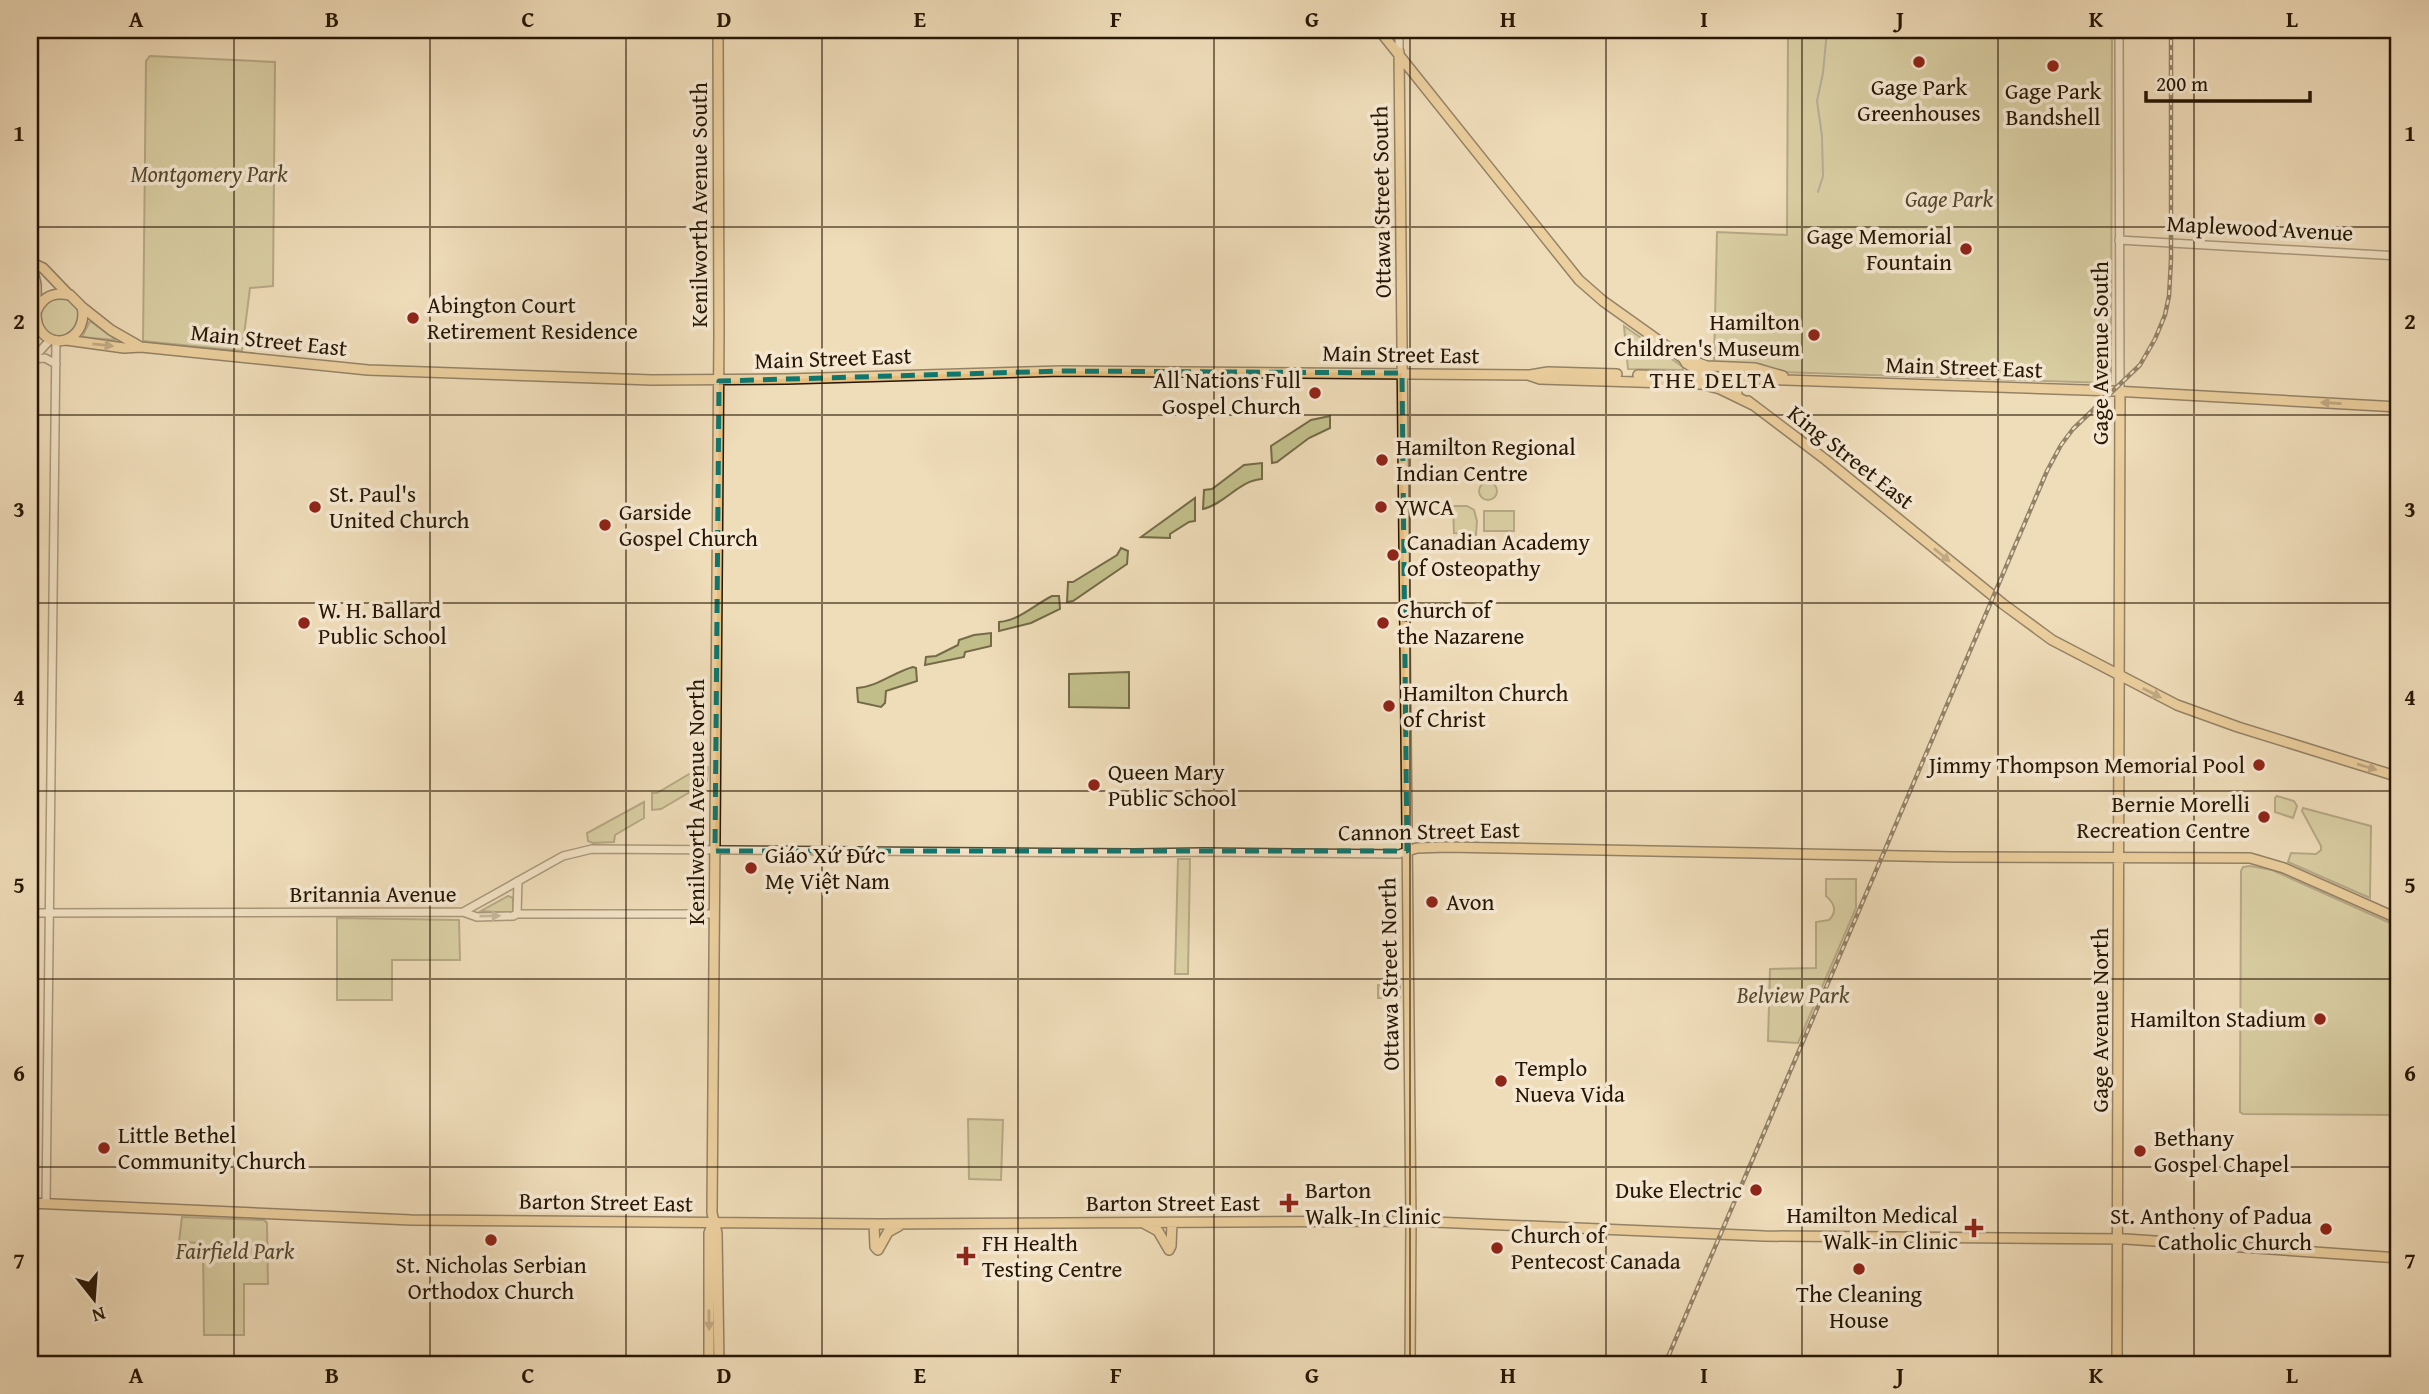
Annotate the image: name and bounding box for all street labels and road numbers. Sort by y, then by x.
street label: Kenilworth Avenue South [682,82,715,328]
street label: Ottawa Street South [1362,105,1399,298]
street label: Maplewood Avenue [2166,206,2354,249]
street label: Gage Avenue South [2083,261,2116,445]
street label: Main Street East [189,315,349,364]
street label: Main Street East [1322,336,1480,371]
street label: Main Street East [754,338,912,377]
street label: Main Street East [1885,347,2043,386]
street label: King Street East [1781,397,1922,517]
street label: Kenilworth Avenue North [679,679,712,925]
street label: Cannon Street East [1338,812,1520,849]
street label: Britannia Avenue [290,877,456,910]
street label: Ottawa Street North [1370,877,1407,1071]
street label: Gage Avenue North [2083,928,2116,1112]
street label: Barton Street East [519,1183,693,1220]
street label: Barton Street East [1086,1186,1260,1219]

